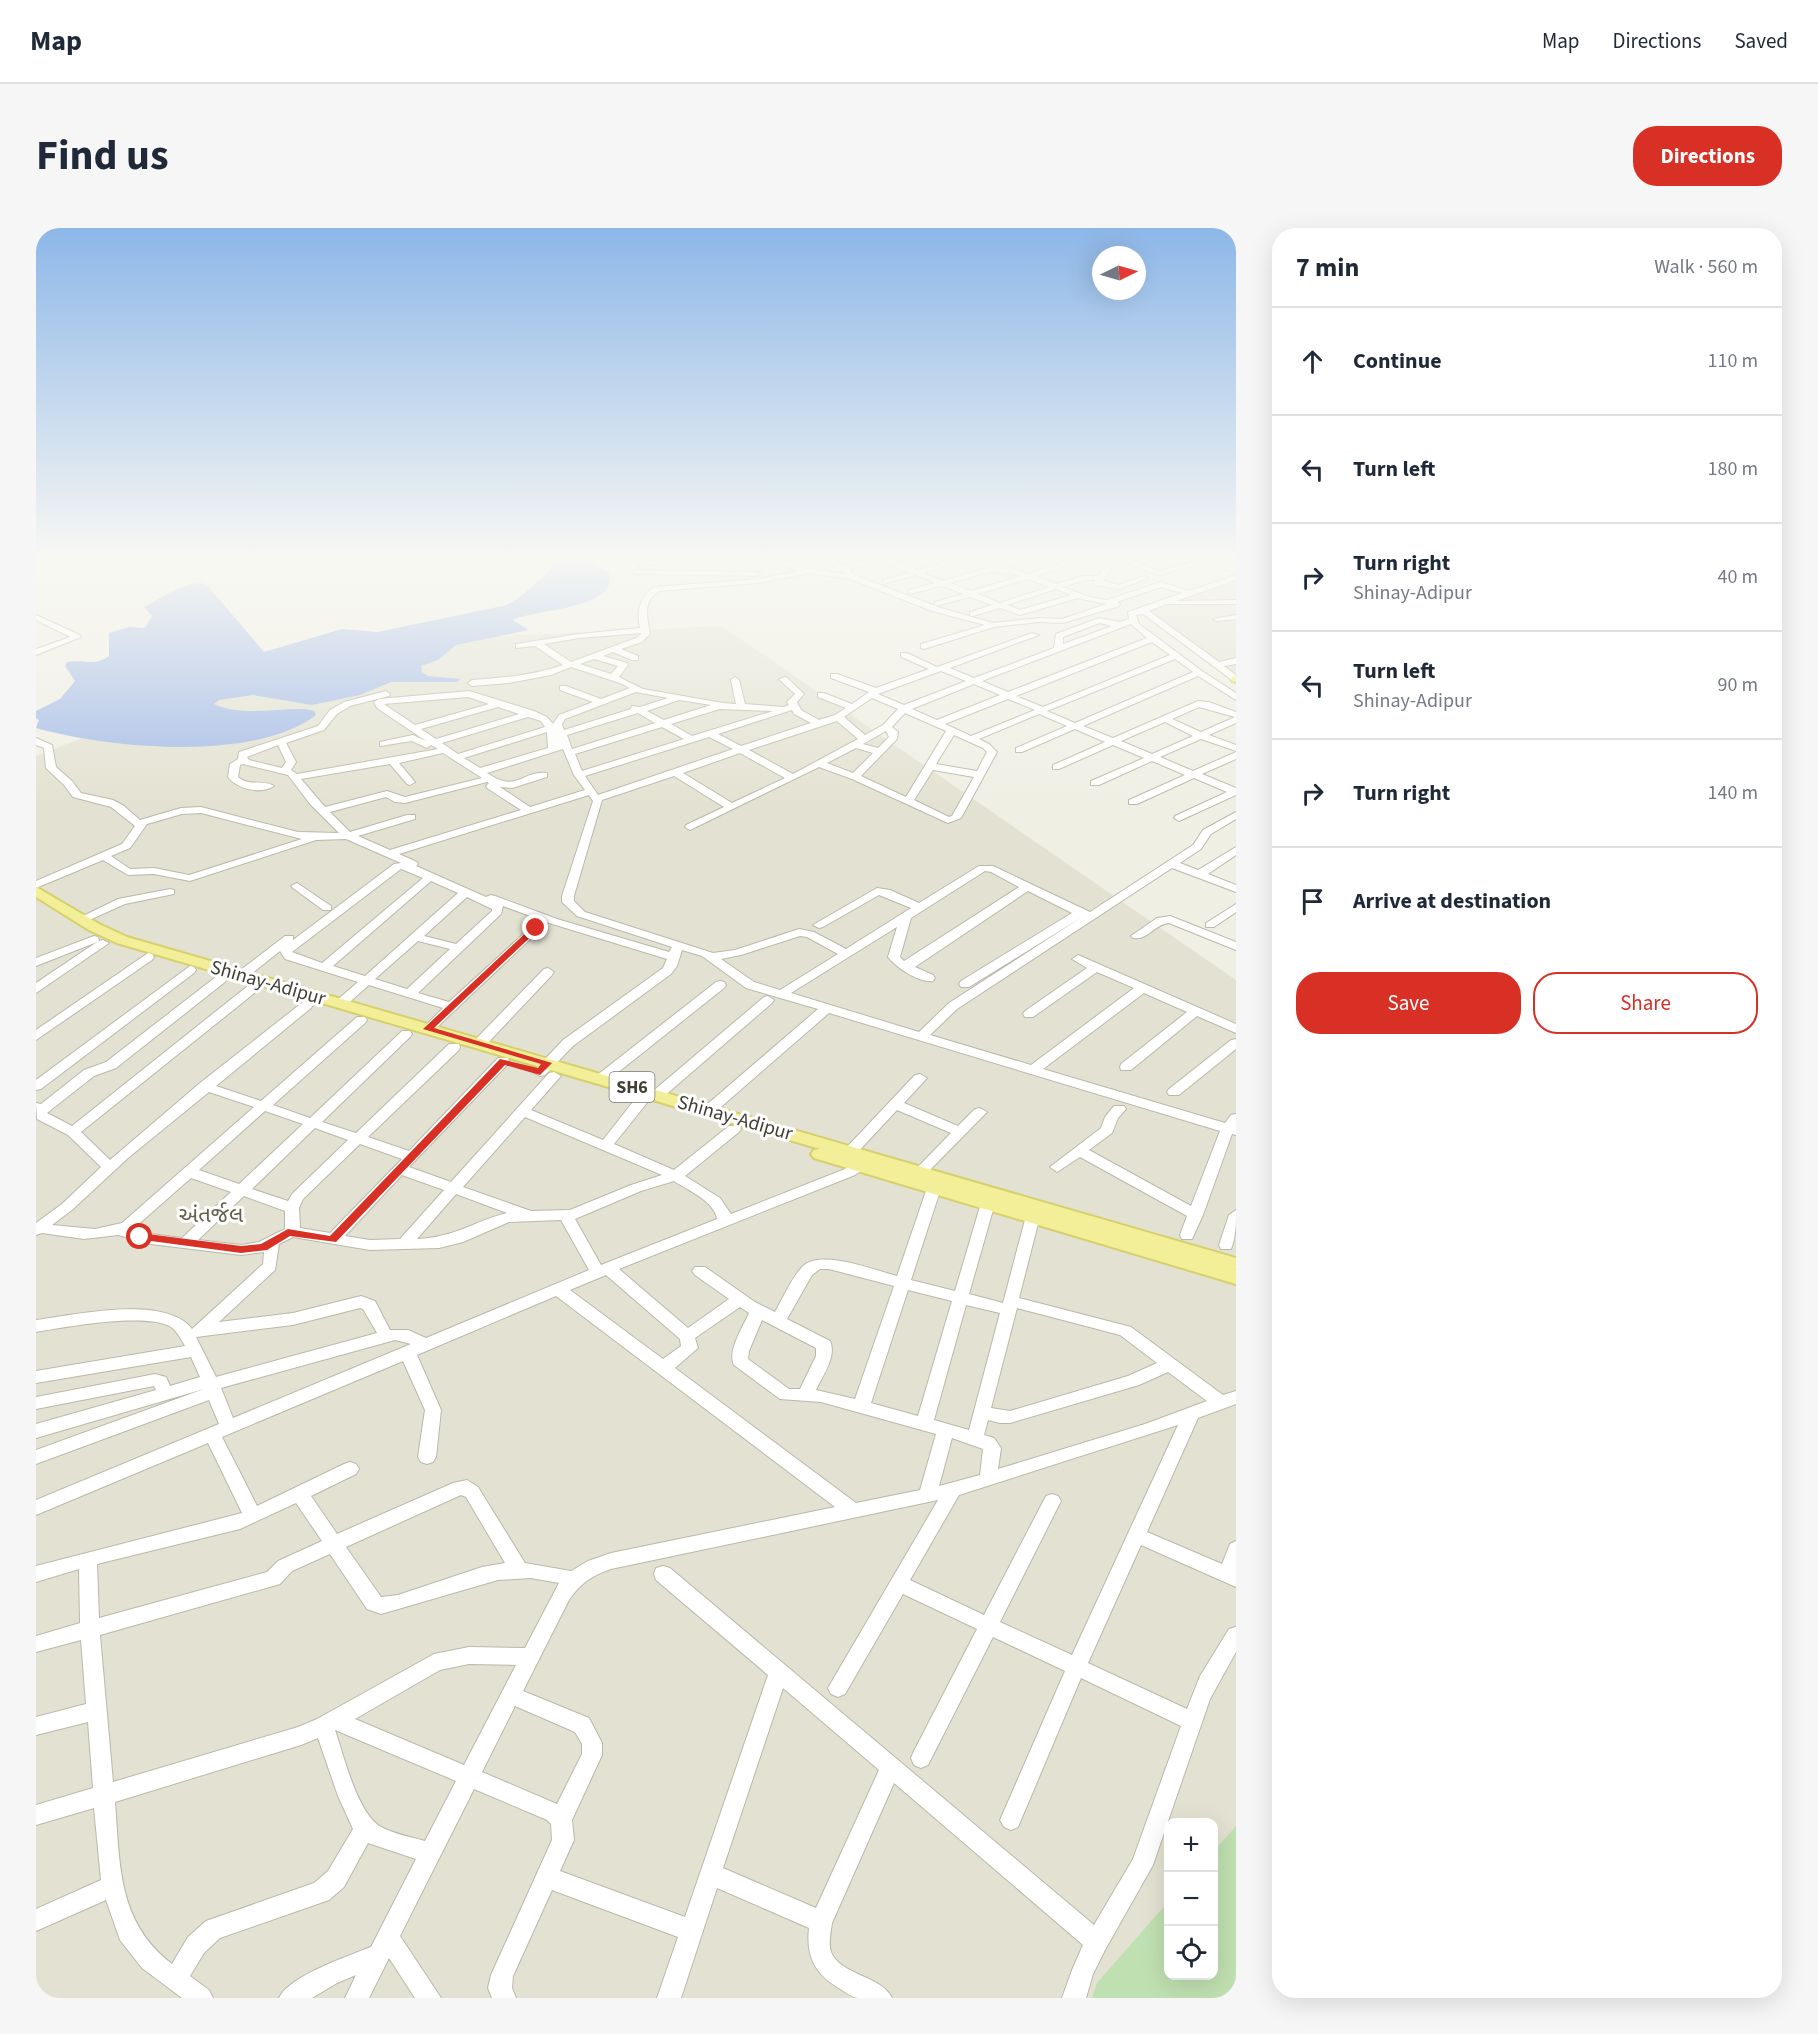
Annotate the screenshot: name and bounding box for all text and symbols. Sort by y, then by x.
text: Map [30,21,82,61]
text: Map [1542,26,1580,56]
text: Directions [1613,26,1701,56]
text: Saved [1734,26,1788,56]
text: Find us [36,126,169,186]
button: Directions [1633,126,1782,186]
north arrow [1092,246,1146,300]
text: 7 min [1296,249,1359,286]
text: Walk · 560 m [1654,253,1758,281]
icon: ahead [1296,345,1329,378]
text: Continue [1353,345,1442,377]
text: 110 m [1708,347,1758,375]
icon: left [1296,453,1329,486]
text: Turn left [1353,453,1435,485]
text: 180 m [1708,455,1758,483]
text: Turn right [1353,547,1450,579]
icon: right [1296,561,1329,594]
text: 40 m [1718,563,1758,591]
text: Shinay-Adipur [1353,579,1472,607]
text: Turn left [1353,655,1435,687]
icon: left [1296,669,1329,702]
text: 90 m [1718,671,1758,699]
text: Shinay-Adipur [1353,687,1472,715]
icon: right [1296,777,1329,810]
text: Turn right [1353,777,1450,809]
text: 140 m [1708,779,1758,807]
icon: arrive [1296,885,1329,918]
text: Arrive at destination [1353,885,1551,917]
route end [522,914,548,940]
street label: Shinay-Adipur [207,953,329,1013]
button: Save [1296,972,1521,1034]
button: Share [1533,972,1758,1034]
road number: SH6 [610,1072,654,1102]
street label: Shinay-Adipur [674,1088,796,1148]
district label: અંતર્જલ [179,1199,244,1231]
route start [126,1223,152,1249]
map controls [1164,1818,1218,1980]
button: + [1164,1818,1218,1872]
button: − [1164,1872,1218,1926]
button: locate [1164,1926,1218,1980]

